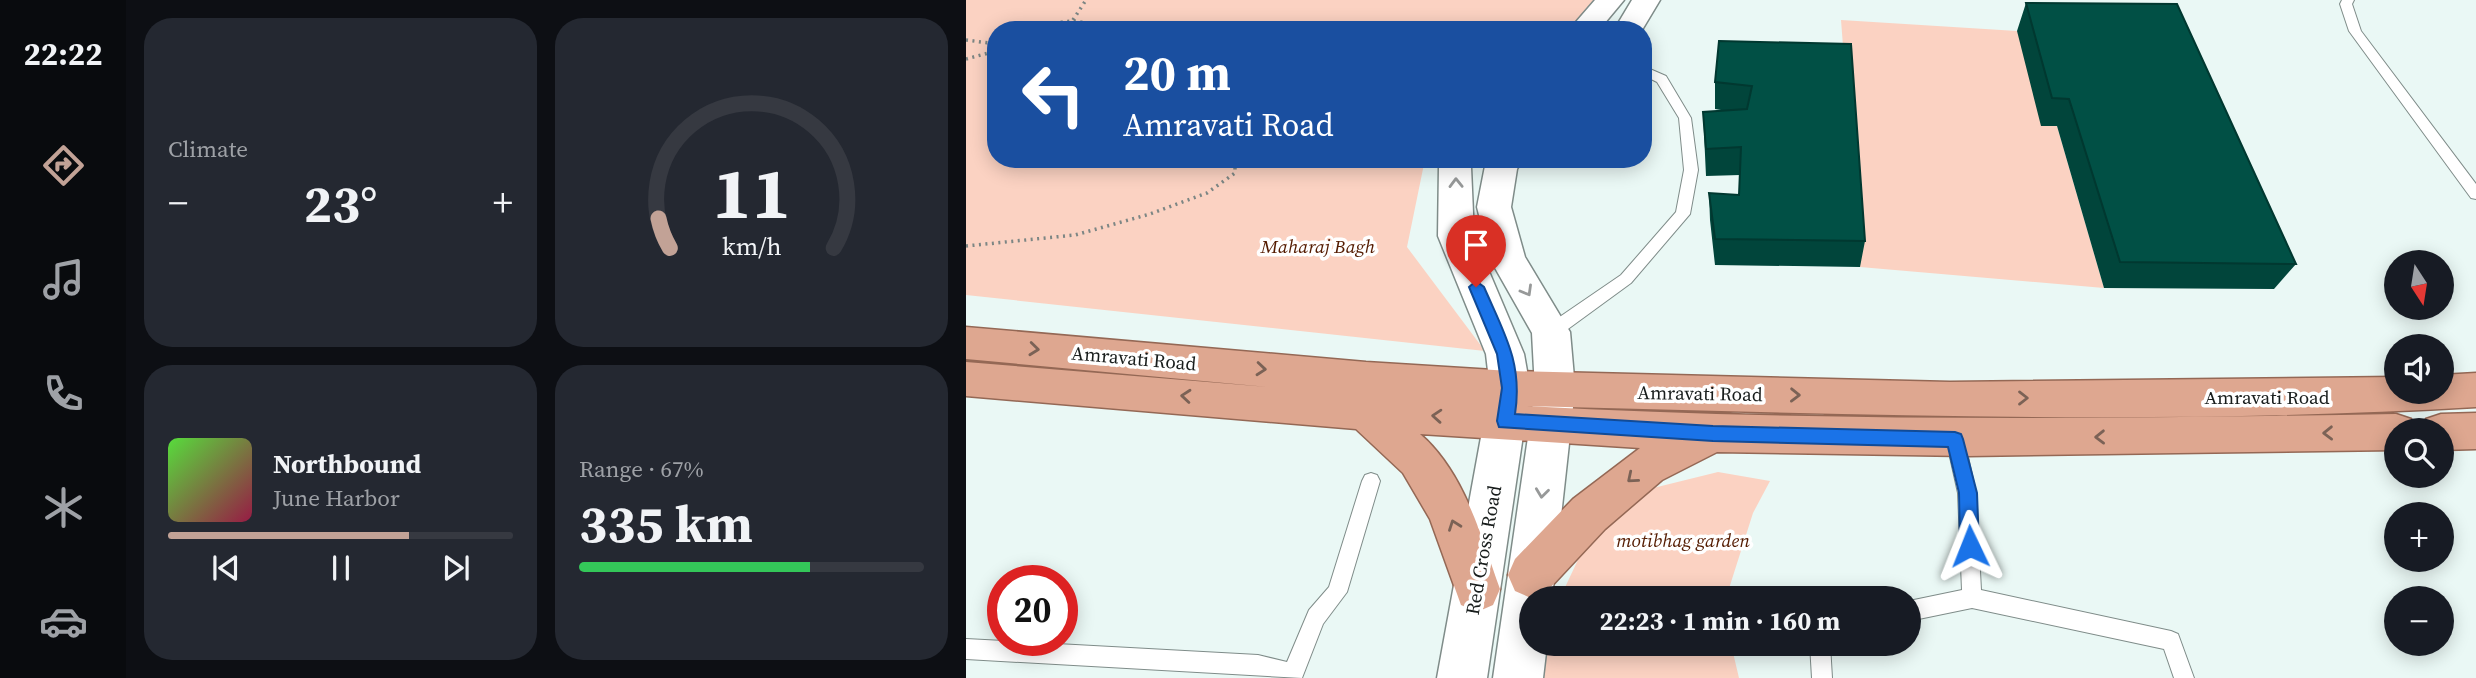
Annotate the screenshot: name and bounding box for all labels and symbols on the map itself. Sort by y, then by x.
one-way arrow [1448,177,1464,188]
pin [1446,215,1506,287]
park label: Maharaj Bagh [1260,233,1376,259]
north arrow [2384,250,2454,320]
one-way arrow [1519,284,1532,297]
street label: Amravati Road [1071,340,1198,376]
one-way arrow [1028,342,1040,357]
one-way arrow [1255,361,1266,376]
street label: Amravati Road [1637,379,1763,407]
street label: Amravati Road [2204,384,2330,410]
one-way arrow [1790,387,1801,403]
one-way arrow [1180,389,1191,404]
one-way arrow [2017,391,2028,406]
one-way arrow [1431,409,1442,424]
one-way arrow [2322,426,2333,441]
one-way arrow [2094,429,2105,445]
one-way arrow [1628,470,1641,482]
street label: Red Cross Road [1459,483,1507,617]
one-way arrow [1534,487,1549,499]
position arrow [1933,509,2007,583]
one-way arrow [1448,519,1462,531]
park label: motibhag garden [1616,527,1750,553]
speed limit sign: 20 [987,565,1078,656]

